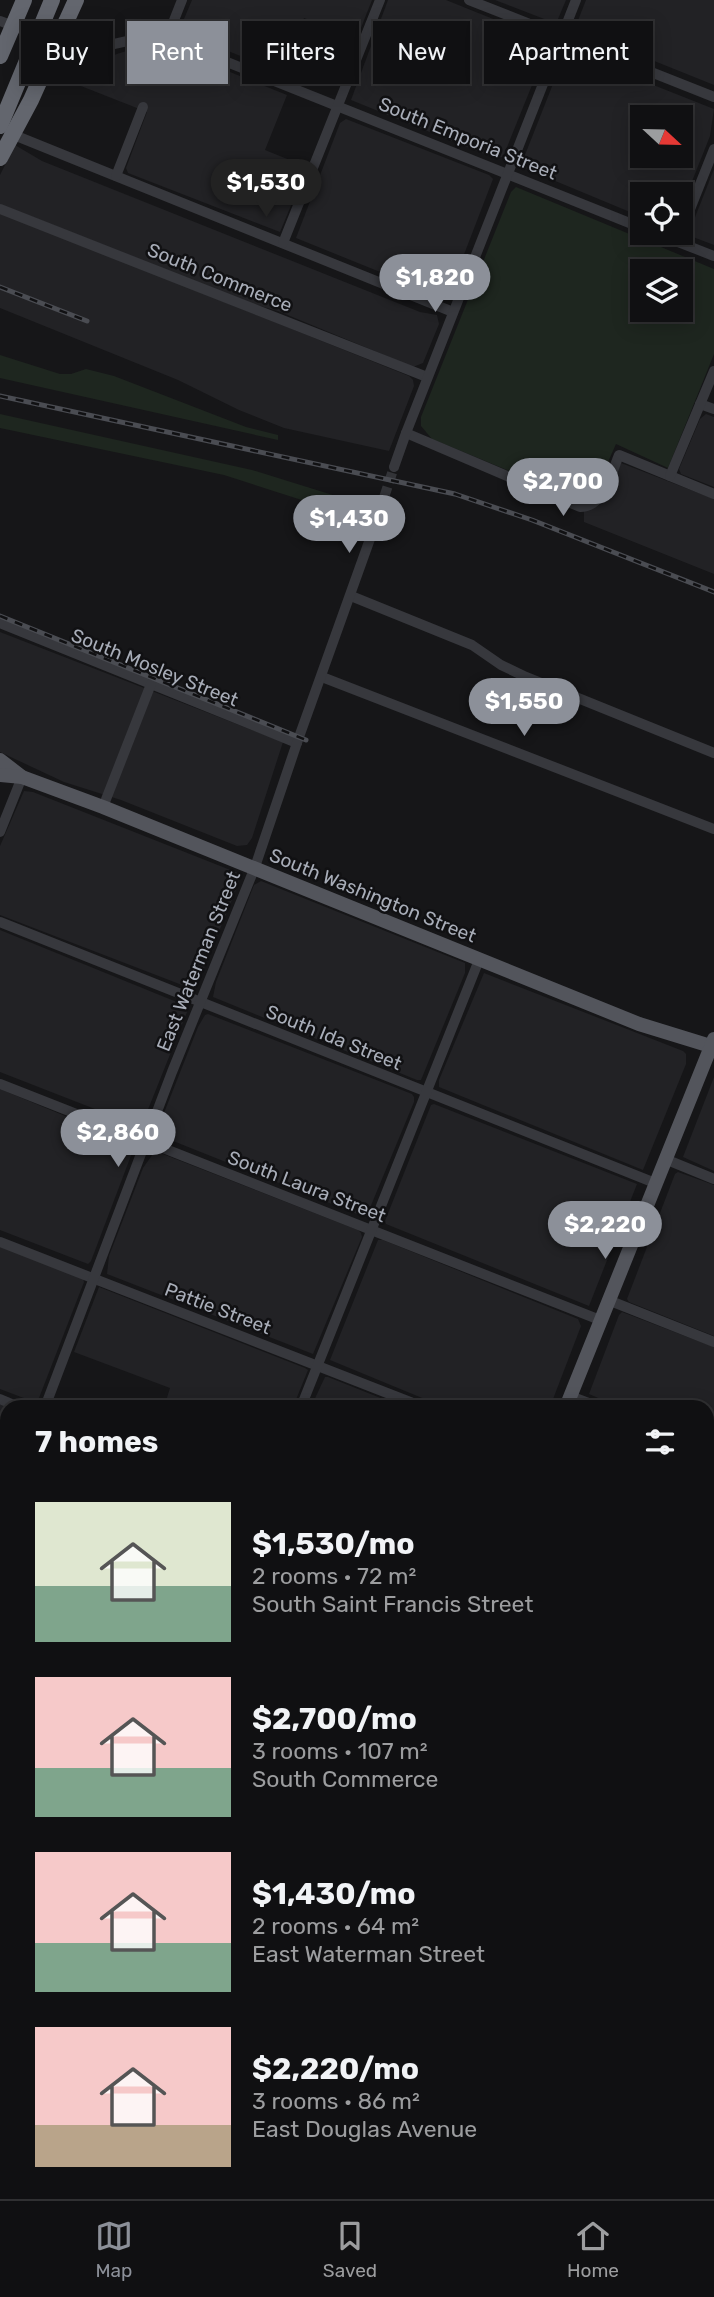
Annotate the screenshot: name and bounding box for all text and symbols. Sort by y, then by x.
chip: Buy [21,21,113,84]
chip: Rent [127,21,228,84]
chip: Filters [242,21,359,84]
chip: New [373,21,470,84]
chip: Apartment [484,21,653,84]
street label: South Emporia Street [375,92,561,185]
north arrow [630,105,693,168]
map controls [630,105,693,322]
pin: $1,530 [209,160,323,219]
text: $1,530 [227,168,305,196]
button: locate [630,182,693,245]
street label: South Commerce [144,238,295,317]
pin: $1,820 [378,254,492,314]
button: layers [630,259,693,322]
text: $1,820 [395,263,475,291]
pin: $2,700 [506,458,620,518]
text: $2,700 [523,467,603,495]
pin: $1,430 [292,496,406,555]
text: $1,430 [309,504,389,532]
street label: South Mosley Street [68,623,242,712]
pin: $1,550 [467,678,581,738]
text: $1,550 [485,687,563,715]
street label: South Washington Street [266,843,480,948]
street label: East Waterman Street [152,867,245,1055]
street label: South Ida Street [263,1000,406,1075]
pin: $2,860 [61,1110,175,1169]
text: $2,860 [77,1118,159,1146]
street label: South Laura Street [224,1146,390,1227]
pin: $2,220 [548,1202,662,1261]
text: $2,220 [564,1210,646,1238]
street label: Pattie Street [161,1278,275,1339]
icon: filters [641,1423,679,1461]
text: 7 homes [35,1424,158,1460]
text: $1,530/mo [252,1526,415,1562]
icon: home [91,1530,175,1614]
text: 2 rooms · 72 m² [252,1562,416,1590]
text: South Saint Francis Street [252,1590,533,1618]
text: $2,700/mo [252,1701,417,1737]
icon: home [91,1705,175,1789]
text: 3 rooms · 107 m² [252,1737,428,1765]
text: South Commerce [252,1765,438,1793]
text: $1,430/mo [252,1876,416,1912]
icon: home [91,1880,175,1964]
text: 2 rooms · 64 m² [252,1912,419,1940]
text: East Waterman Street [252,1940,485,1968]
text: $2,220/mo [252,2051,419,2087]
icon: home [91,2055,175,2139]
text: 3 rooms · 86 m² [252,2087,420,2115]
text: East Douglas Avenue [252,2115,477,2143]
tab: Map [95,2217,133,2282]
tab: Saved [323,2217,377,2282]
tab: Home [567,2217,619,2282]

